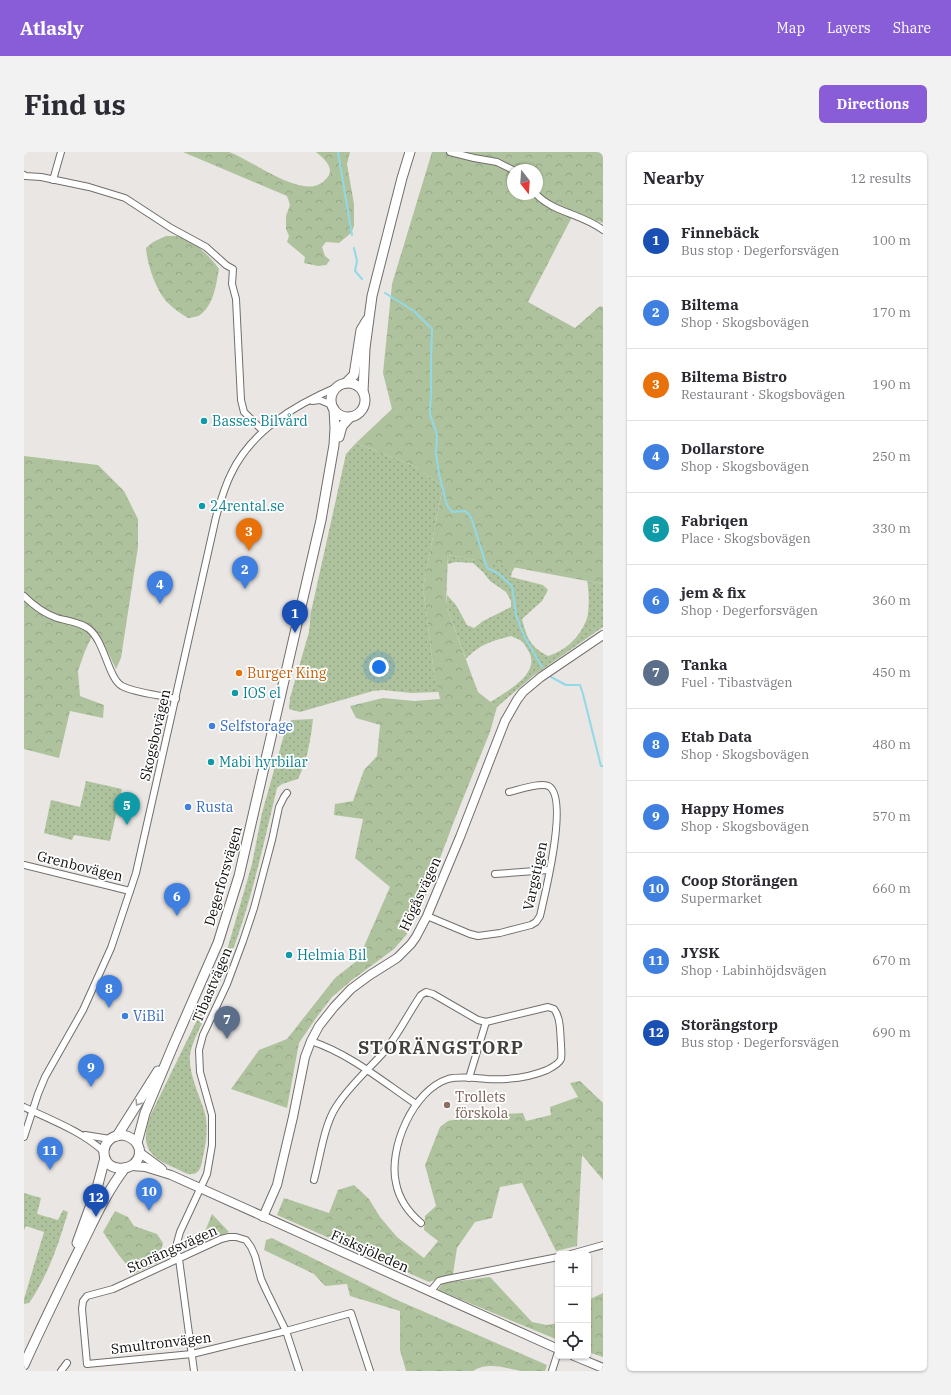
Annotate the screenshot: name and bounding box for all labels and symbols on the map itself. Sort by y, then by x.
north arrow [507,164,543,200]
place label: Basses Bilvård [212,412,308,430]
marker: Basses Bilvård [199,416,209,426]
place label: 24rental.se [210,497,284,515]
marker: 24rental.se [197,501,207,511]
pin: 3 [236,518,262,551]
pin: 2 [232,556,258,589]
pin: 4 [147,571,173,604]
pin: 1 [282,600,308,633]
your location [369,657,389,677]
place label: Burger King [247,664,327,682]
marker: Burger King [234,668,244,678]
place label: IOS el [243,684,281,702]
street label: Skogsbovägen [136,687,174,783]
marker: IOS el [230,688,240,698]
place label: Selfstorage [220,717,293,735]
marker: Selfstorage [207,721,217,731]
place label: Mabi hyrbilar [219,753,309,771]
marker: Mabi hyrbilar [206,757,216,767]
pin: 5 [114,792,140,825]
place label: Rusta [196,798,234,816]
marker: Rusta [183,802,193,812]
street label: Degerforsvägen [200,824,246,928]
street label: Vargstigen [519,840,551,912]
street label: Grenbovägen [35,847,125,885]
street label: Högåsvägen [395,854,445,934]
pin: 6 [164,883,190,916]
street label: Tibastvägen [188,945,236,1025]
place label: Helmia Bil [297,946,366,964]
marker: Helmia Bil [284,950,294,960]
pin: 8 [96,975,122,1008]
pin: 7 [214,1006,240,1039]
place label: ViBil [133,1007,164,1025]
marker: ViBil [120,1011,130,1021]
district label: STORÄNGSTORP [358,1036,524,1059]
pin: 9 [78,1054,104,1087]
place label: Trollets förskola [455,1088,509,1122]
one-way arrow [135,1099,143,1106]
marker: Trollets förskola [442,1100,452,1110]
pin: 11 [37,1137,63,1170]
pin: 10 [136,1178,162,1211]
pin: 12 [83,1184,109,1217]
street label: Storängsvägen [124,1221,220,1277]
street label: Fisksjöleden [328,1226,412,1276]
street label: Smultronvägen [110,1328,212,1358]

